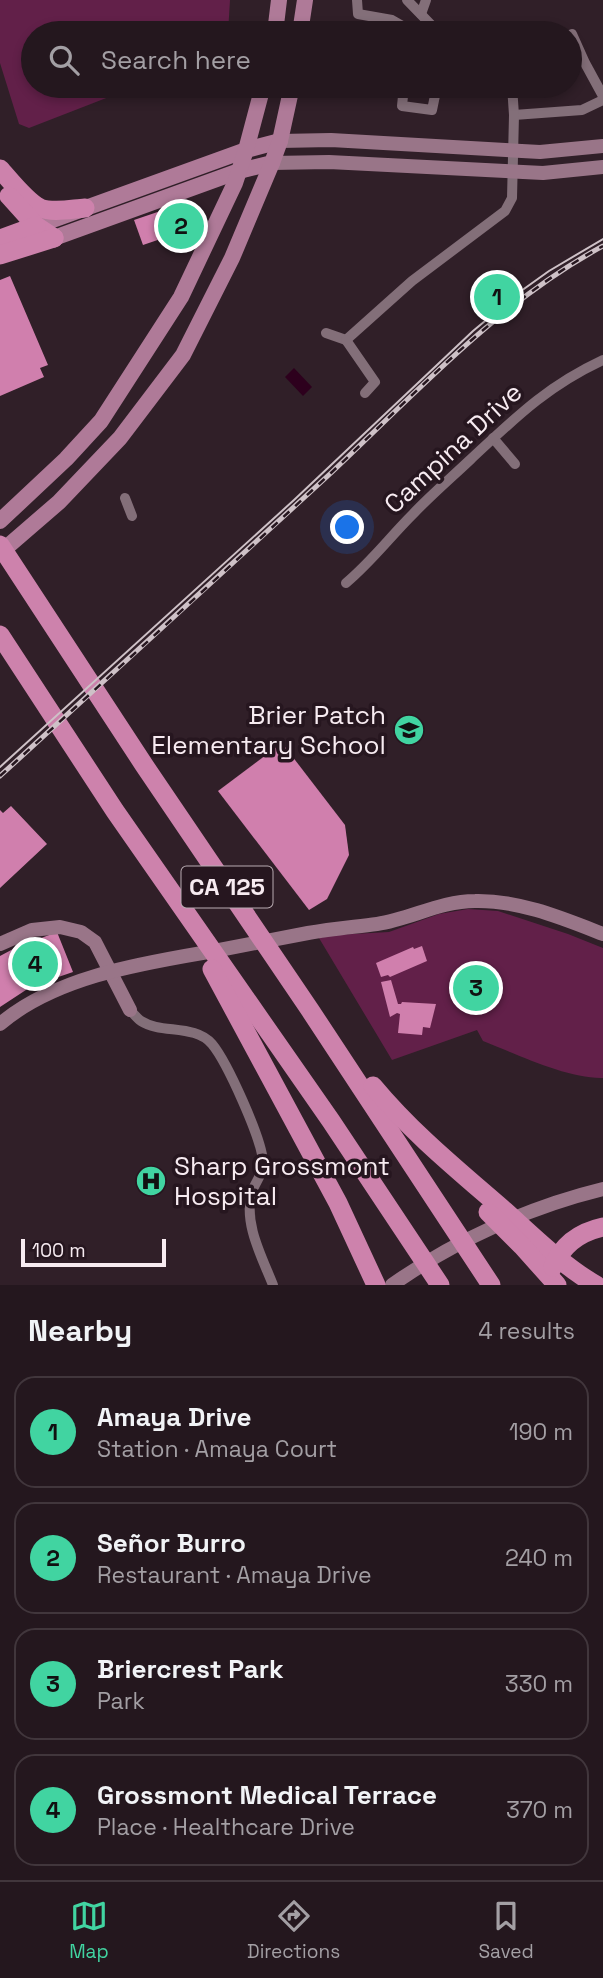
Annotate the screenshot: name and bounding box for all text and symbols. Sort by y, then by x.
search box [21,21,582,98]
icon: search [45,41,83,79]
text: Search here [101,43,251,77]
pin: 2 [158,200,204,252]
pin: 1 [474,271,520,323]
street label: Campina Drive [377,375,529,521]
your location [330,510,364,544]
place label: Brier Patch Elementary School [151,698,386,762]
school or university icon: Brier Patch Elementary School [392,713,426,747]
road number: CA 125 [182,866,272,908]
pin: 4 [12,938,58,990]
pin: 3 [453,962,499,1014]
place label: Sharp Grossmont Hospital [174,1149,390,1213]
hospital icon: Sharp Grossmont Hospital [134,1164,168,1198]
scale bar [21,1236,166,1268]
text: 100 m [32,1238,86,1263]
text: Nearby [28,1311,132,1350]
text: 4 results [478,1316,575,1346]
text: Amaya Drive [97,1400,251,1434]
text: 1 [48,1417,58,1447]
text: 190 m [509,1417,573,1447]
text: Station · Amaya Court [97,1434,337,1464]
text: Señor Burro [97,1526,246,1560]
text: 2 [46,1543,60,1573]
text: 240 m [505,1543,573,1573]
text: Restaurant · Amaya Drive [97,1560,372,1590]
text: Briercrest Park [97,1652,284,1686]
text: 3 [46,1669,60,1699]
text: 330 m [505,1669,573,1699]
text: Park [97,1686,145,1716]
text: Grossmont Medical Terrace [97,1778,437,1812]
text: 4 [46,1795,60,1825]
text: 370 m [506,1795,573,1825]
text: Place · Healthcare Drive [97,1812,355,1842]
tab: Map [69,1897,109,1964]
tab: Directions [247,1897,340,1964]
tab: Saved [478,1897,534,1964]

